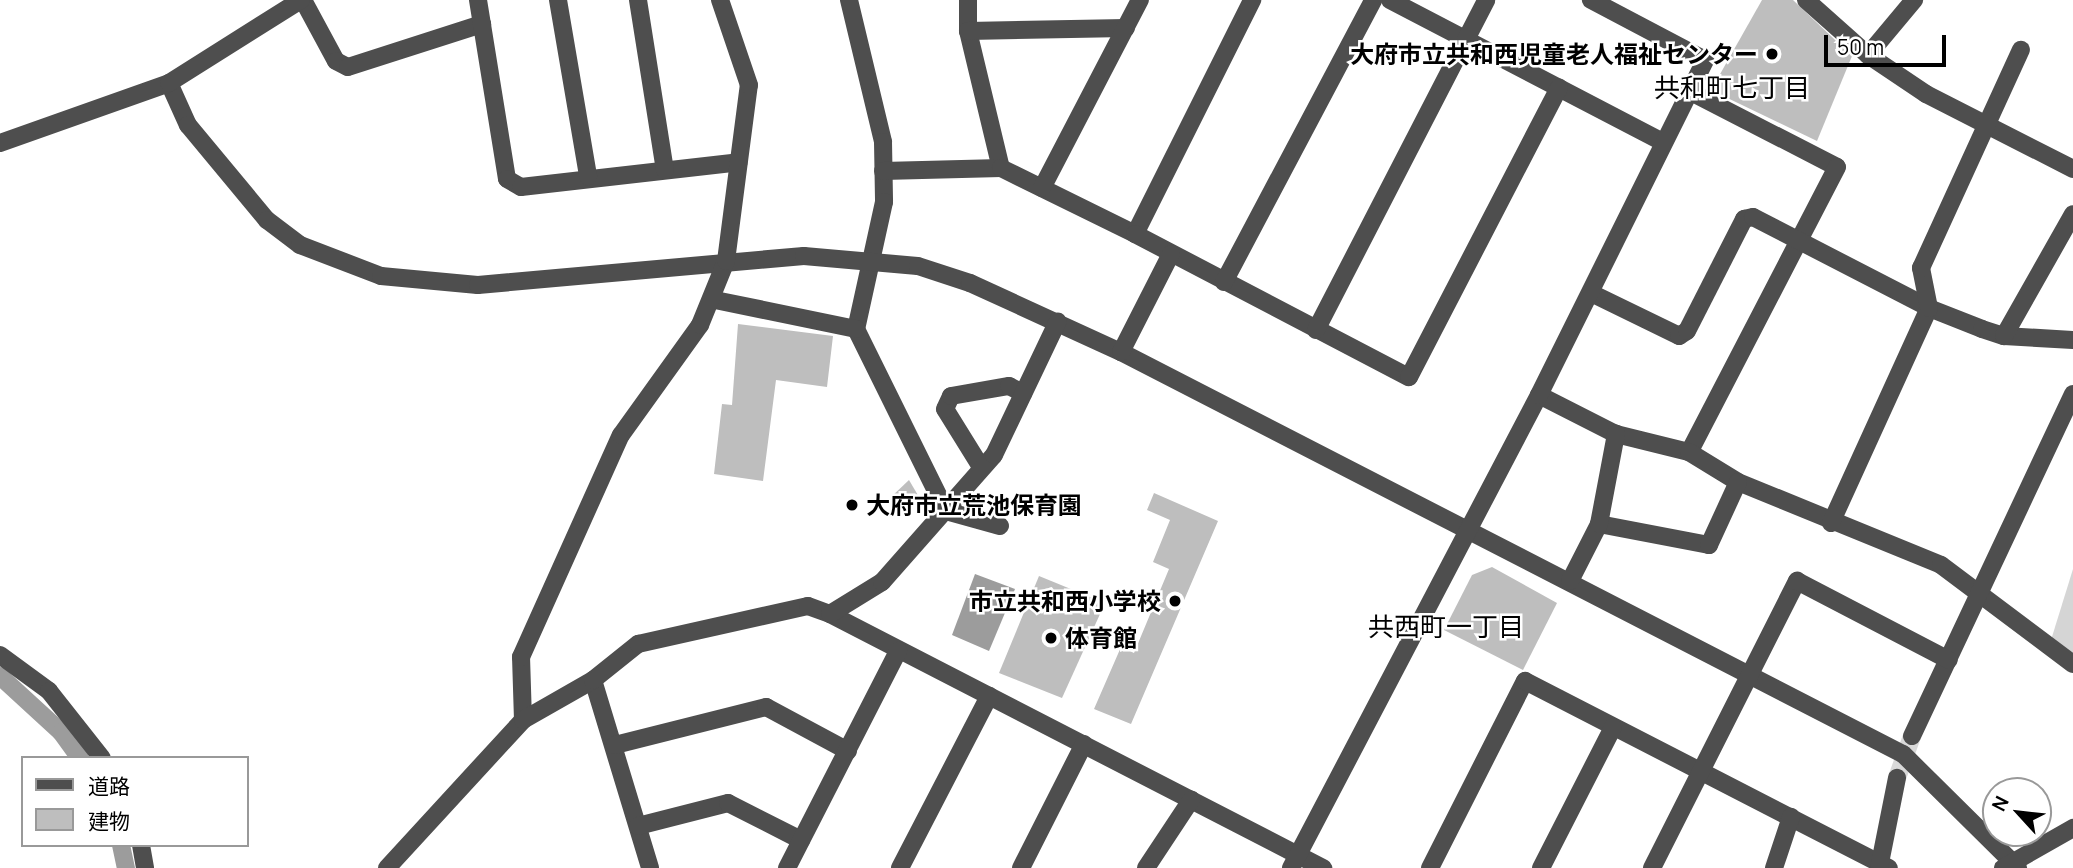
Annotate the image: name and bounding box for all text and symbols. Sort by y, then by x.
scale bar [1828,21,1951,65]
text: 50 m [1837,33,1884,61]
place label: 大府市立共和西児童老人福祉センター [1350,40,1758,68]
marker: 大府市立共和西児童老人福祉センター [1764,46,1780,62]
district label: 共和町七丁目 [1654,72,1810,104]
place label: 大府市立荒池保育園 [866,491,1082,519]
marker: 大府市立荒池保育園 [844,497,860,513]
place label: 市立共和西小学校 [969,587,1161,615]
marker: 市立共和西小学校 [1167,593,1183,609]
district label: 共西町一丁目 [1368,611,1524,643]
place label: 体育館 [1065,624,1137,652]
marker: 体育館 [1043,630,1059,646]
legend [21,756,248,847]
text: 道路 [88,772,130,800]
north arrow [1982,777,2052,847]
text: N [1985,791,2015,815]
text: 建物 [88,807,130,835]

